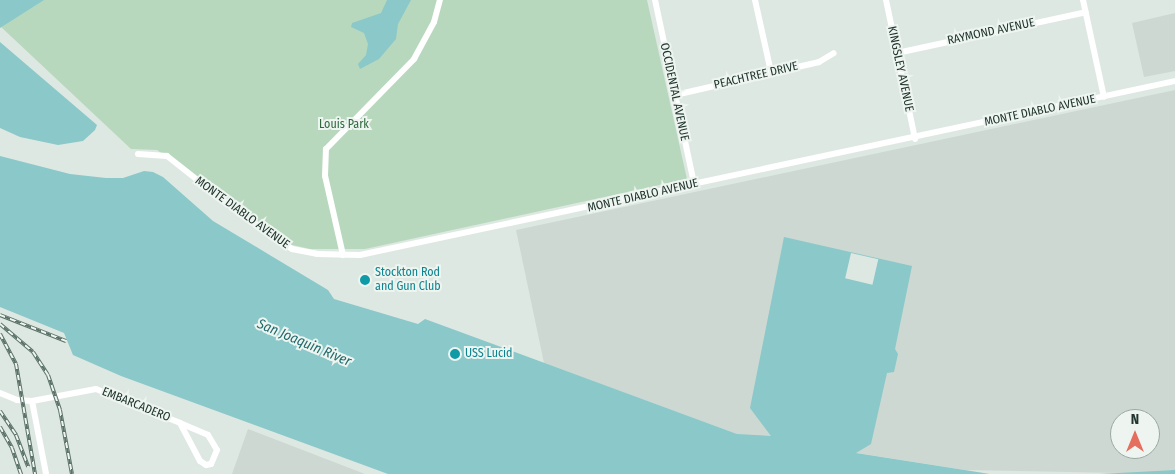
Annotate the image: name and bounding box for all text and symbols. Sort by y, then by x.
street label: RAYMOND AVENUE [946,16,1036,48]
street label: KINGSLEY AVENUE [884,25,916,113]
street label: OCCIDENTAL AVENUE [657,42,691,142]
street label: PEACHTREE DRIVE [712,59,800,93]
street label: MONTE DIABLO AVENUE [983,92,1097,130]
park label: Louis Park [319,118,369,132]
street label: MONTE DIABLO AVENUE [192,174,292,252]
street label: MONTE DIABLO AVENUE [586,176,700,216]
place label: Stockton Rod and Gun Club [375,266,441,294]
marker: Stockton Rod and Gun Club [359,274,371,286]
water label: San Joaquin River [254,316,354,370]
place label: USS Lucid [465,347,513,361]
marker: USS Lucid [449,348,461,360]
street label: EMBARCADERO [100,385,172,425]
north arrow [1110,409,1160,459]
text: N [1131,411,1139,428]

